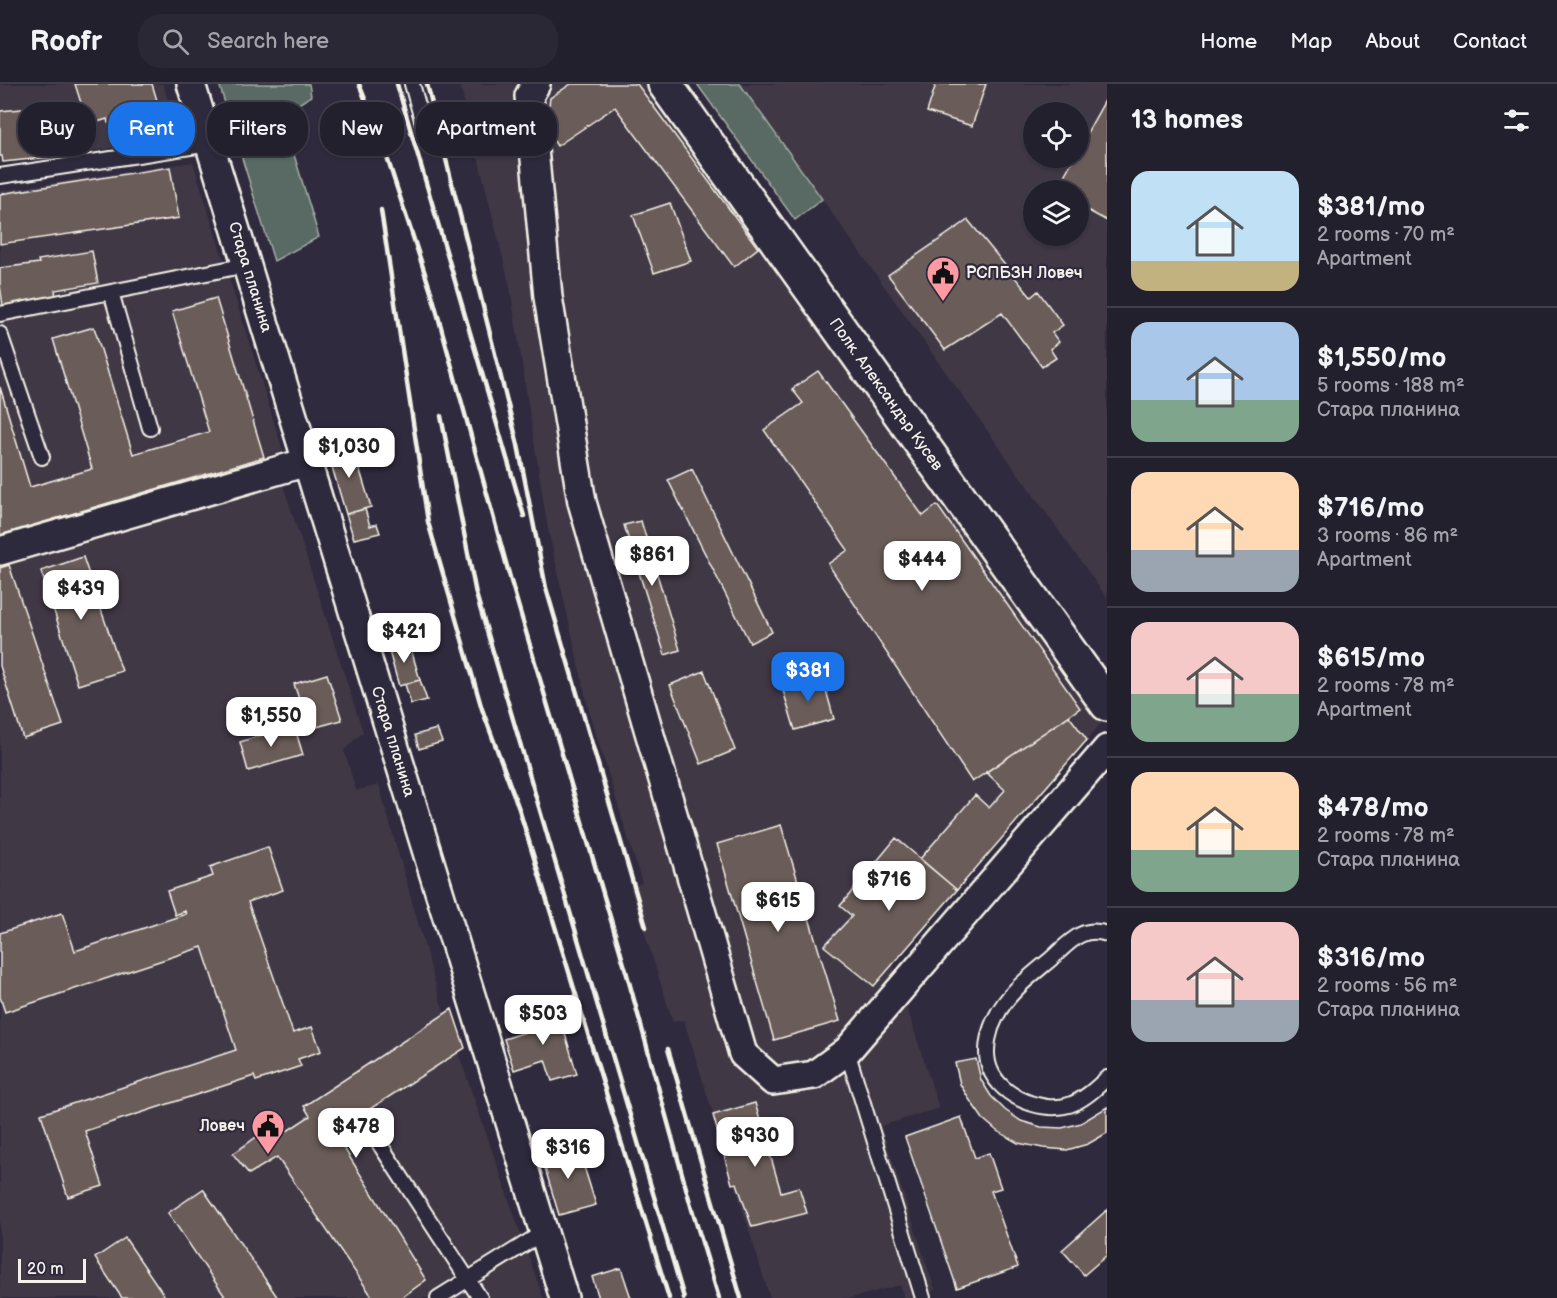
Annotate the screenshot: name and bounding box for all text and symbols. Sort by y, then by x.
search box [138,14,558,68]
text: Roofr [30,25,102,58]
icon: search [159,25,192,58]
text: Search here [207,28,329,55]
text: Home [1200,29,1257,54]
text: Map [1290,29,1332,54]
text: About [1365,29,1420,54]
text: Contact [1453,29,1527,54]
chip: Buy [18,102,96,156]
chip: Rent [108,102,195,156]
chip: Filters [207,102,308,156]
chip: New [320,102,404,156]
chip: Apartment [416,102,557,156]
map controls [1023,102,1089,246]
button: locate [1023,102,1089,168]
icon: filters [1500,104,1533,137]
text: 13 homes [1131,105,1243,136]
button: layers [1023,180,1089,246]
text: $381/mo [1317,192,1425,223]
icon: home [1179,195,1251,267]
street label: Стара планина [224,220,276,335]
text: 2 rooms · 70 m² [1317,223,1455,247]
text: Apartment [1317,247,1412,271]
public building icon: РСПБЗН Ловеч [925,255,961,302]
place label: РСПБЗН Ловеч [966,264,1083,283]
street label: Полк. Александър Кусев [825,314,947,475]
text: $1,550/mo [1317,343,1446,374]
icon: home [1179,346,1251,418]
text: 5 rooms · 188 m² [1317,374,1465,398]
text: Стара планина [1317,398,1460,422]
pin: $1,030 [300,428,398,479]
text: $1,030 [318,435,380,459]
text: $716/mo [1317,493,1424,524]
icon: home [1179,496,1251,568]
text: 3 rooms · 86 m² [1317,524,1458,548]
pin: $861 [616,536,688,587]
pin: $444 [886,541,958,592]
text: $861 [629,543,675,567]
text: $444 [898,548,946,572]
text: Apartment [1317,548,1412,572]
pin: $439 [45,570,117,621]
text: $439 [57,577,105,601]
pin: $421 [368,613,440,664]
text: $421 [382,620,426,644]
text: $615/mo [1317,643,1425,674]
icon: home [1179,646,1251,718]
pin: $381 [772,652,844,703]
text: $381 [785,659,831,683]
text: 2 rooms · 78 m² [1317,674,1455,698]
street label: Стара планина [367,684,419,800]
pin: $1,550 [222,697,320,748]
text: Apartment [1317,698,1412,722]
text: $1,550 [240,704,302,728]
text: $478/mo [1317,793,1429,824]
icon: home [1179,796,1251,868]
text: 2 rooms · 78 m² [1317,824,1455,848]
text: Стара планина [1317,848,1460,872]
pin: $716 [853,861,925,912]
text: $716 [867,868,911,892]
pin: $615 [742,882,814,933]
text: $615 [755,889,801,913]
text: $316/mo [1317,943,1425,974]
icon: home [1179,946,1251,1018]
text: 2 rooms · 56 m² [1317,974,1457,998]
pin: $503 [507,995,579,1046]
text: Стара планина [1317,998,1460,1022]
text: $503 [519,1002,567,1026]
public building icon: Ловеч [250,1108,286,1155]
pin: $478 [320,1108,392,1159]
text: $478 [332,1115,380,1139]
place label: Ловеч [198,1117,245,1136]
pin: $930 [719,1117,791,1168]
text: $930 [730,1124,780,1148]
pin: $316 [532,1129,604,1180]
text: $316 [545,1136,591,1160]
scale bar [18,1256,86,1284]
text: 20 m [27,1260,63,1279]

